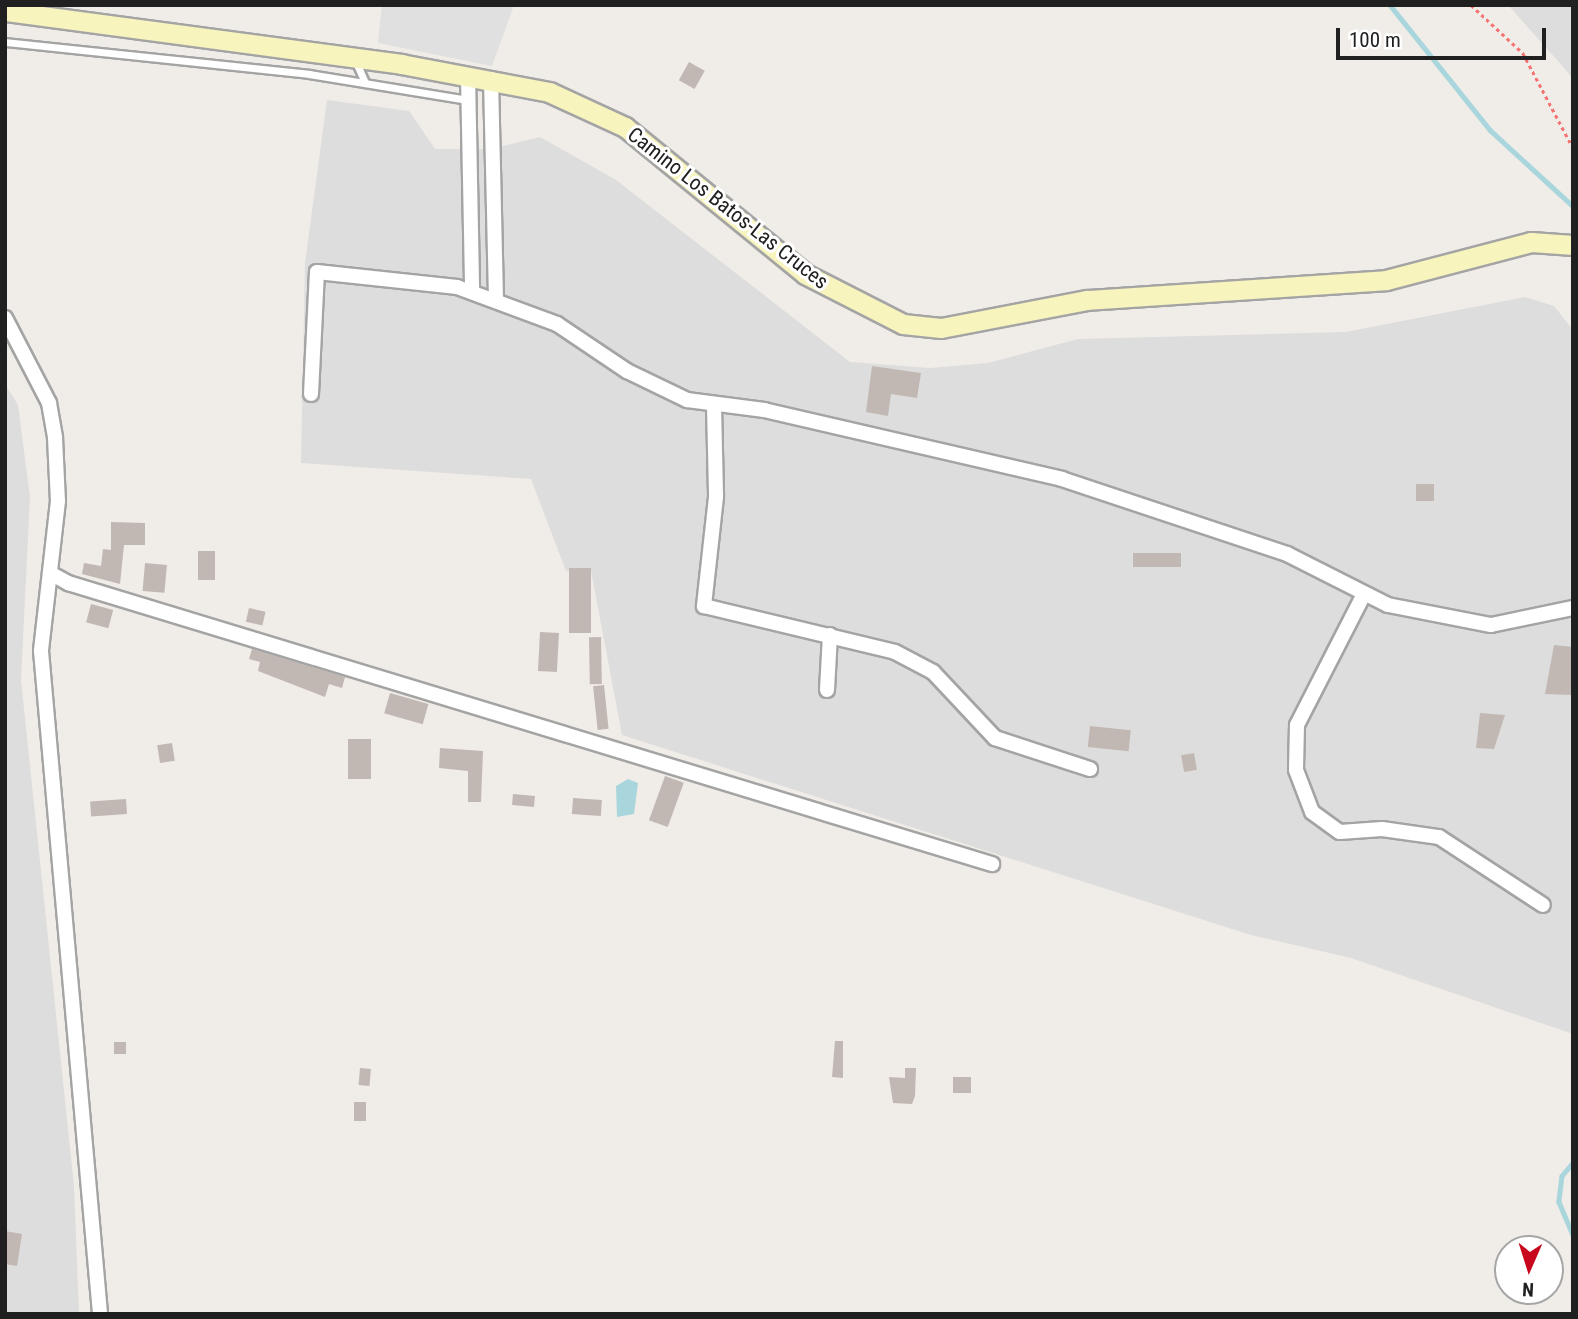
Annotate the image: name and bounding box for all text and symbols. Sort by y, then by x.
scale bar [1340,14,1550,58]
text: 100 m [1349,28,1401,52]
street label: Camino Los Batos-Las Cruces [623,122,833,294]
north arrow [1494,1235,1564,1305]
text: N [1522,1278,1534,1301]

